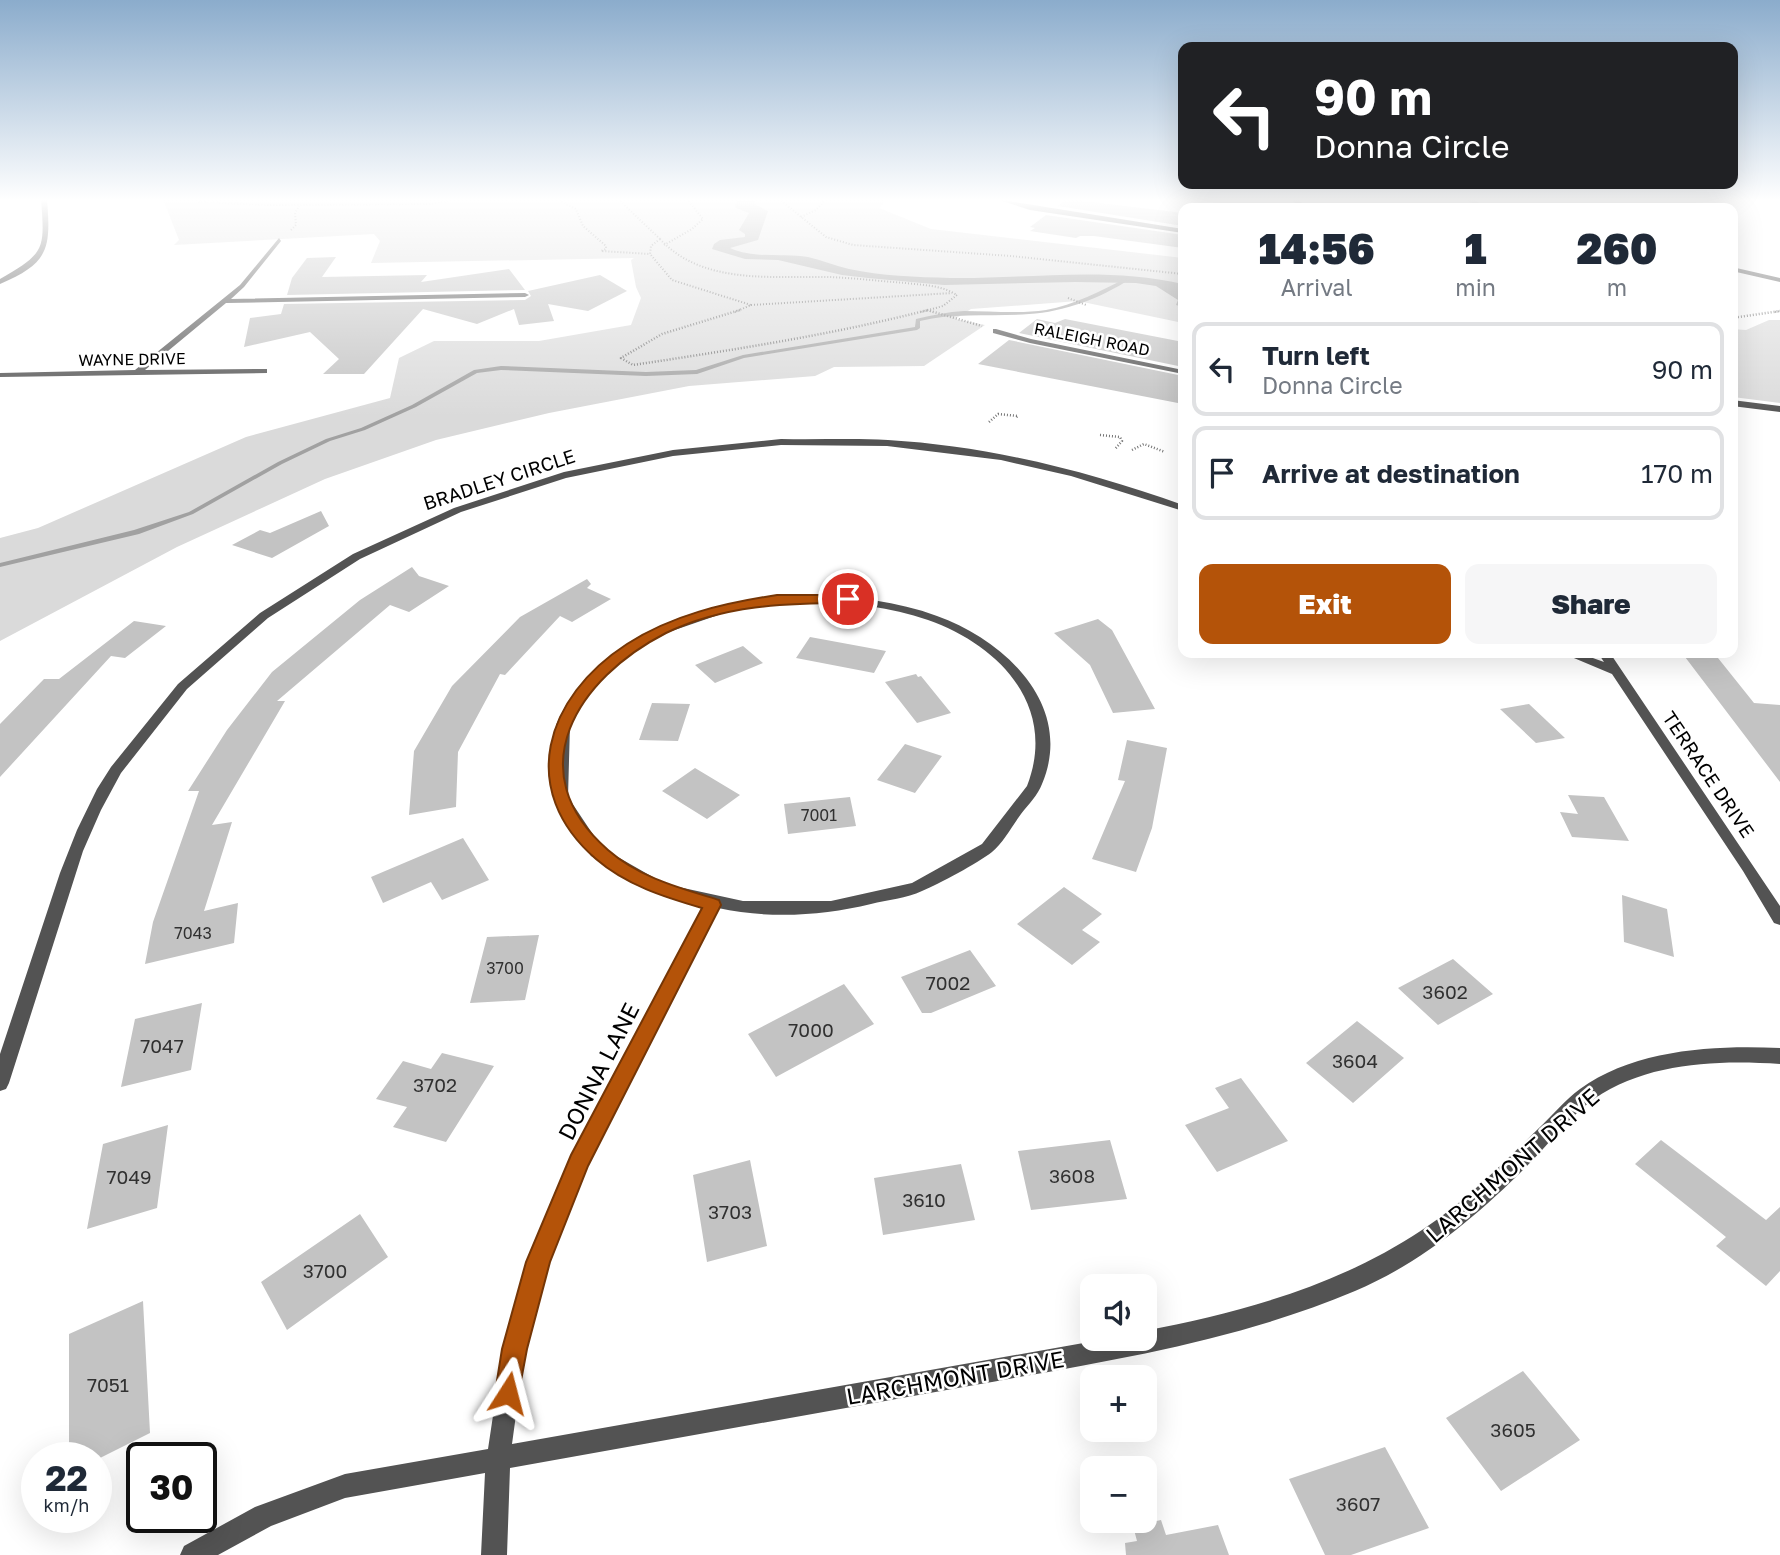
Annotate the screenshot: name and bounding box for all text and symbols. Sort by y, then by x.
text: 90 m [1314,67,1432,126]
icon: left [1199,70,1290,161]
text: Donna Circle [1314,127,1509,165]
text: 14:56 [1258,223,1375,273]
text: 1 [1465,223,1487,273]
text: 260 [1576,223,1658,273]
text: Arrival [1281,273,1353,301]
text: min [1455,273,1496,301]
text: m [1607,273,1627,301]
street label: RALEIGH ROAD [1033,318,1151,360]
text: Turn left [1262,340,1370,371]
street label: WAYNE DRIVE [78,348,186,370]
icon: left [1203,350,1241,388]
text: 90 m [1652,354,1713,385]
text: Donna Circle [1262,371,1402,399]
street label: BRADLEY CIRCLE [420,444,578,514]
icon: arrive [1203,454,1241,492]
text: Arrive at destination [1262,458,1520,489]
text: 170 m [1641,458,1713,489]
button: Exit [1199,564,1451,644]
button: Share [1465,564,1717,644]
pin [818,569,878,629]
icon: arrive [829,580,867,618]
street label: TERRACE DRIVE [1658,706,1760,842]
house number: 7001 [801,805,837,825]
house number: 7043 [174,923,212,943]
house number: 3700 [486,958,524,978]
house number: 7002 [926,971,970,994]
house number: 3602 [1422,980,1468,1003]
street label: DONNA LANE [551,998,645,1144]
house number: 7000 [788,1018,834,1041]
house number: 7047 [140,1034,184,1057]
house number: 3604 [1332,1049,1378,1072]
house number: 3702 [413,1073,457,1096]
street label: LARCHMONT DRIVE [1420,1082,1604,1248]
house number: 3608 [1049,1164,1095,1187]
house number: 7049 [107,1165,151,1188]
house number: 3610 [902,1188,946,1211]
house number: 3703 [708,1200,752,1223]
house number: 3700 [303,1259,347,1282]
map controls [1080,1274,1157,1533]
button: sound [1080,1274,1157,1351]
street label: LARCHMONT DRIVE [844,1344,1066,1410]
position arrow [471,1356,545,1430]
button: + [1080,1365,1157,1442]
house number: 7051 [87,1373,129,1396]
house number: 3605 [1490,1418,1536,1441]
speed limit sign: 30 [126,1442,217,1533]
button: − [1080,1456,1157,1533]
text: 22 [45,1457,88,1499]
house number: 3607 [1336,1492,1380,1515]
text: km/h [44,1494,89,1516]

